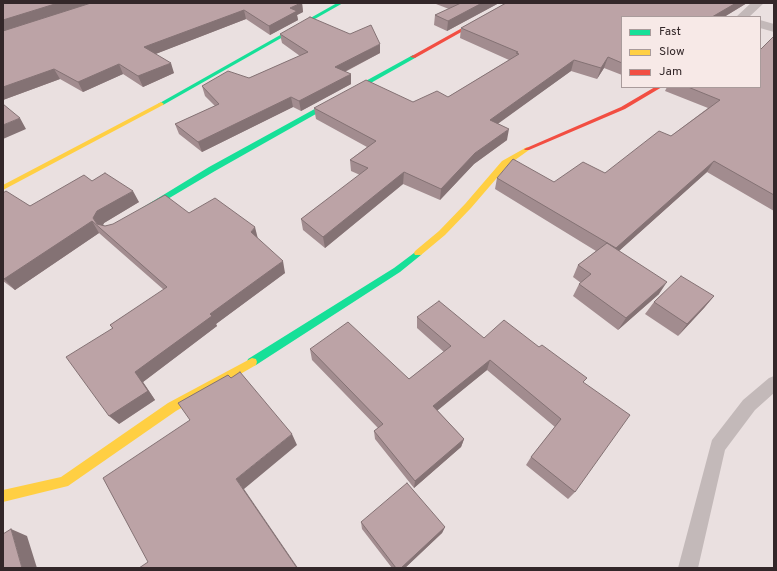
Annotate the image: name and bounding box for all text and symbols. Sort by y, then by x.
legend [621,16,761,88]
text: Fast [659,24,681,40]
text: Slow [659,44,685,60]
text: Jam [659,64,682,80]

